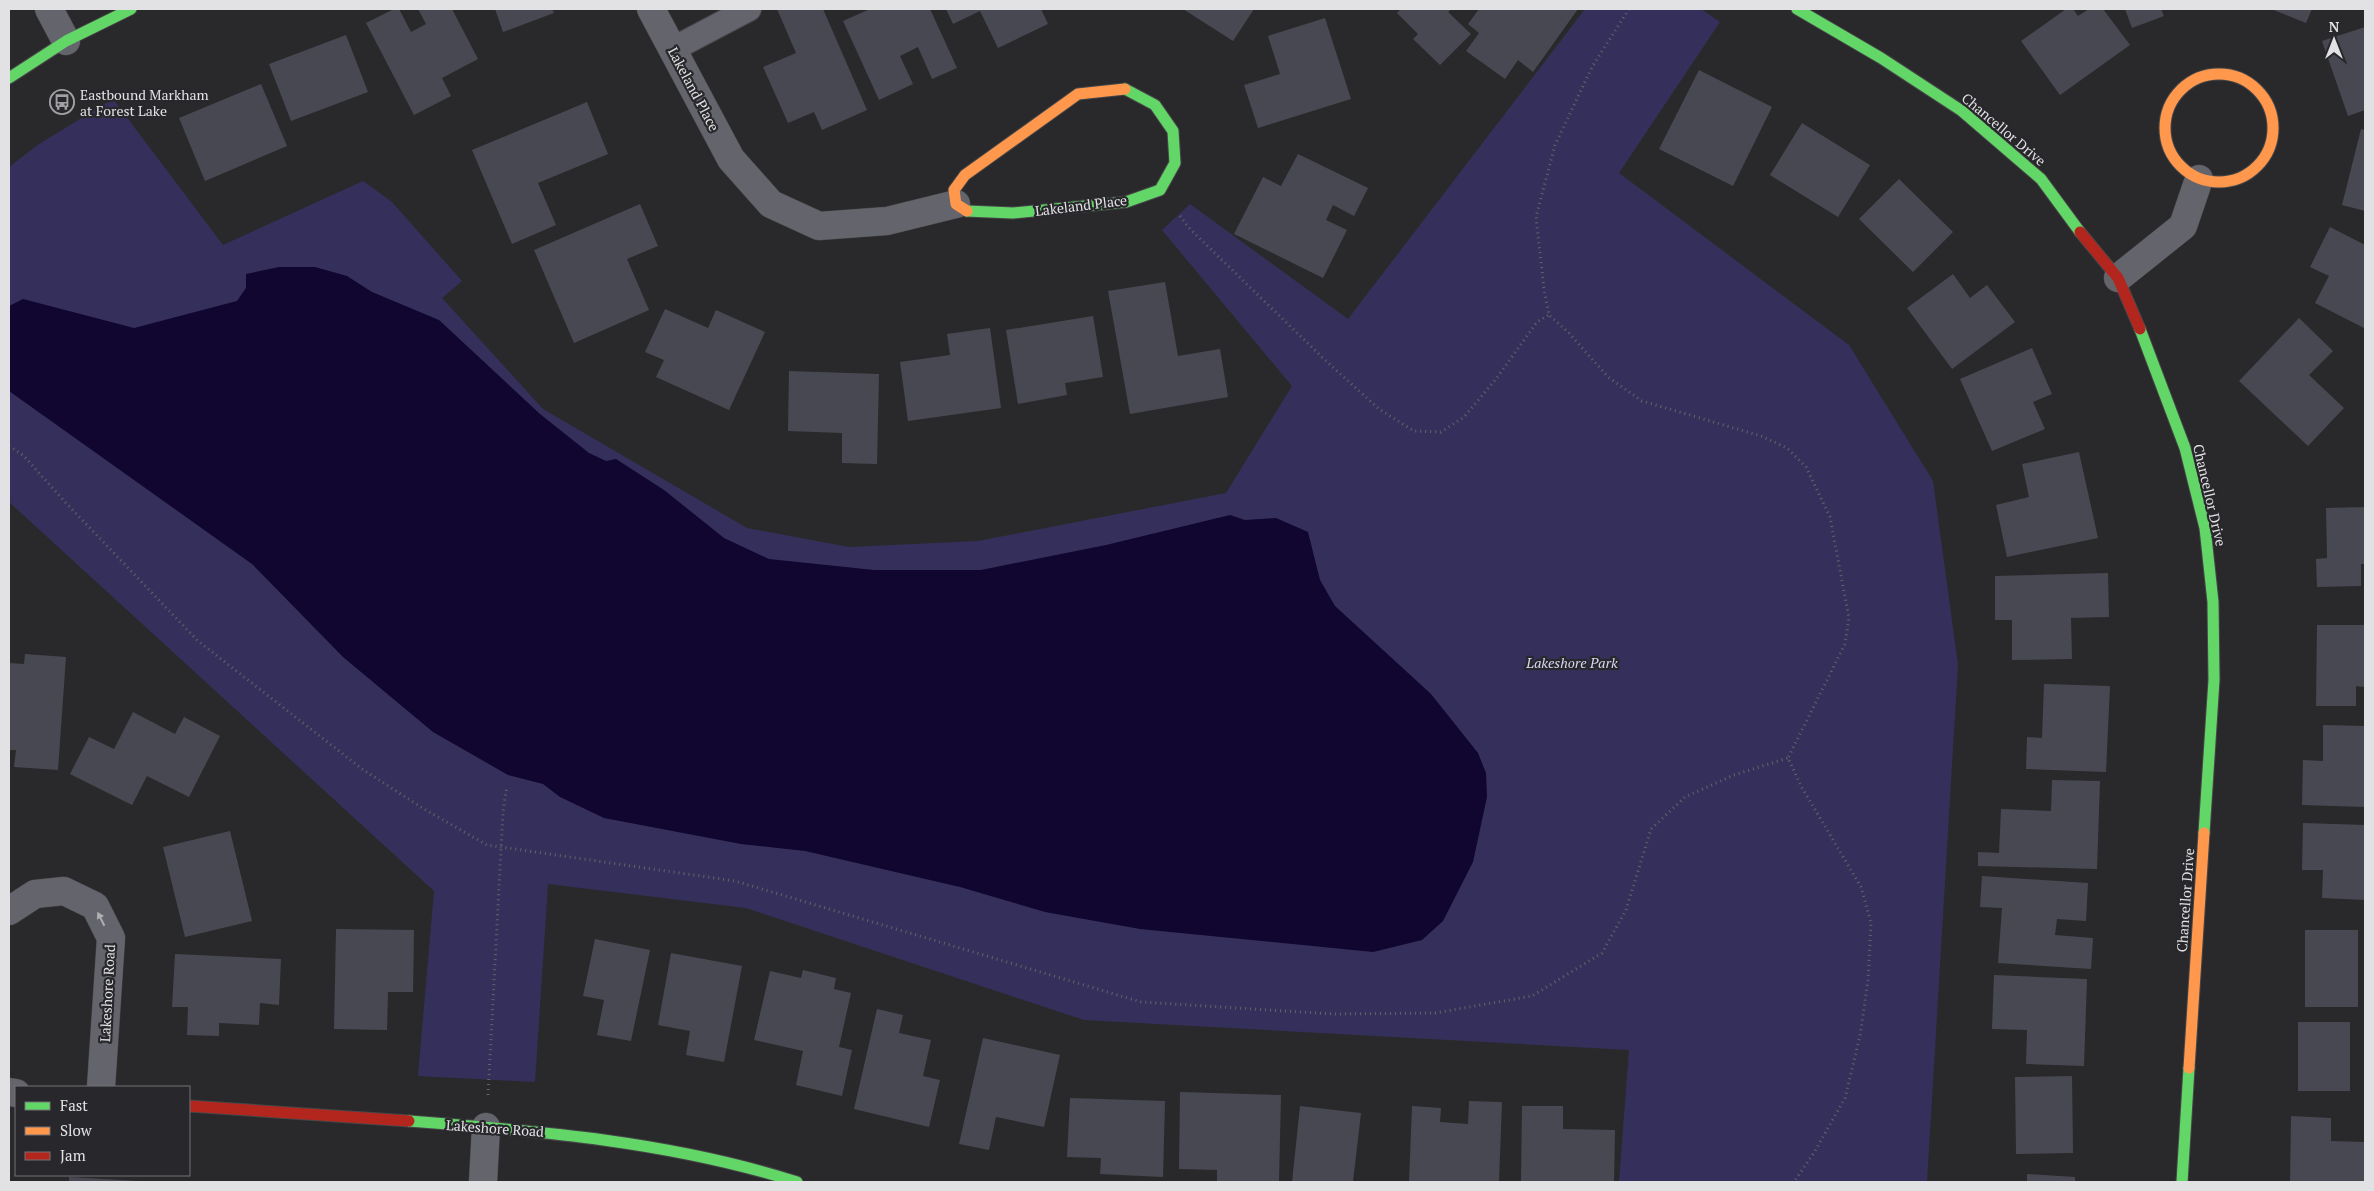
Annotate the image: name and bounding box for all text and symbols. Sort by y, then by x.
north arrow [2309,15,2359,65]
text: N [2329,17,2340,36]
street label: Lakeland Place [664,44,724,134]
place label: Eastbound Markham at Forest Lake [80,85,209,120]
street label: Chancellor Drive [1958,88,2050,170]
bus stop icon: Eastbound Markham at Forest Lake [49,89,75,115]
street label: Lakeland Place [1034,190,1128,220]
street label: Chancellor Drive [2189,442,2231,548]
park label: Lakeshore Park [1525,653,1618,672]
street label: Chancellor Drive [2172,847,2198,953]
one-way arrow [97,911,105,926]
street label: Lakeshore Road [95,943,119,1042]
legend [15,1086,190,1176]
text: Fast [60,1095,88,1115]
street label: Lakeshore Road [445,1115,545,1141]
text: Slow [60,1120,93,1140]
text: Jam [60,1145,86,1165]

